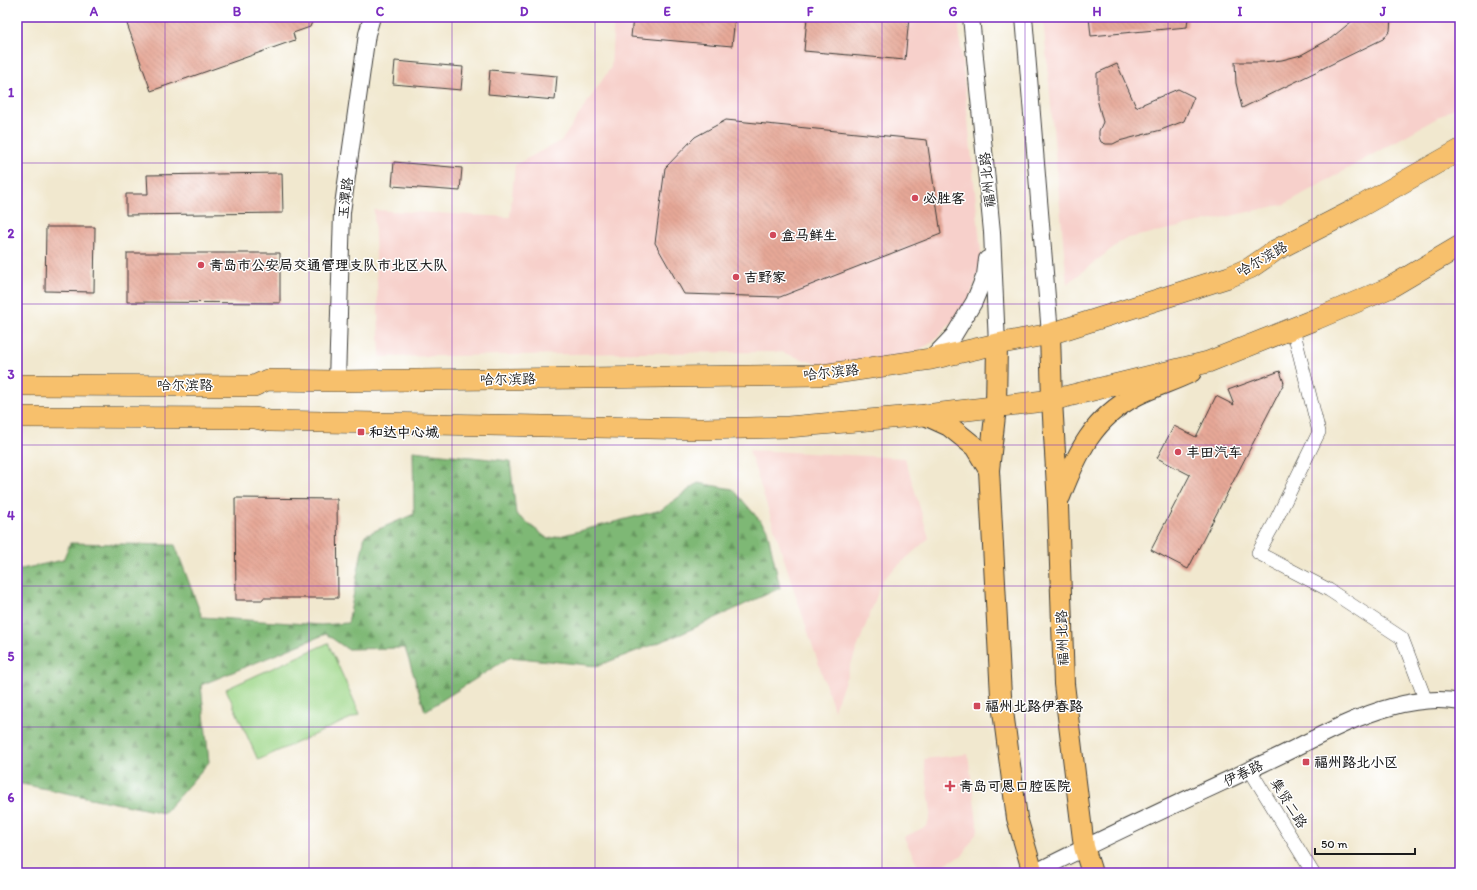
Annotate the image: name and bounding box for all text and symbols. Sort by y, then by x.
text: A [89,4,99,19]
text: B [233,4,242,19]
text: C [376,4,385,19]
text: D [520,4,529,19]
text: E [663,4,671,19]
text: F [807,4,814,19]
text: G [949,4,958,19]
text: H [1093,4,1102,19]
text: I [1238,4,1243,19]
text: J [1379,4,1387,19]
text: 1 [8,85,14,100]
street label: 福州北路 [976,151,999,209]
street label: 玉潭路 [335,176,356,220]
place label: 必胜客 [923,190,965,207]
marker: 必胜客 [910,193,920,203]
text: 2 [8,226,15,241]
place label: 盒马鲜生 [781,227,837,244]
marker: 盒马鲜生 [768,230,778,240]
street label: 哈尔滨路 [1234,238,1291,281]
place label: 青岛市公安局交通管理支队市北区大队 [209,257,447,274]
marker: 青岛市公安局交通管理支队市北区大队 [196,260,206,270]
place label: 吉野家 [744,269,786,286]
marker: 吉野家 [731,272,741,282]
street label: 哈尔滨路 [802,361,860,384]
text: 3 [7,367,15,382]
street label: 哈尔滨路 [480,371,536,388]
street label: 哈尔滨路 [157,377,213,394]
place label: 和达中心城 [369,424,439,441]
marker: 和达中心城 [356,427,366,437]
place label: 丰田汽车 [1186,444,1242,461]
marker: 丰田汽车 [1173,447,1183,457]
text: 4 [7,508,15,523]
street label: 福州北路 [1053,610,1072,666]
text: 5 [8,649,15,664]
place label: 福州北路伊春路 [985,698,1083,715]
marker: 福州北路伊春路 [972,701,982,711]
place label: 福州路北小区 [1314,754,1398,771]
street label: 伊春路 [1221,757,1266,790]
marker: 福州路北小区 [1301,757,1311,767]
street label: 集贤二路 [1267,775,1311,832]
place label: 青岛可恩口腔医院 [959,778,1071,795]
marker: 青岛可恩口腔医院 [944,780,956,792]
text: 6 [8,790,15,805]
scale bar [1315,830,1415,856]
text: 50 m [1321,837,1347,851]

